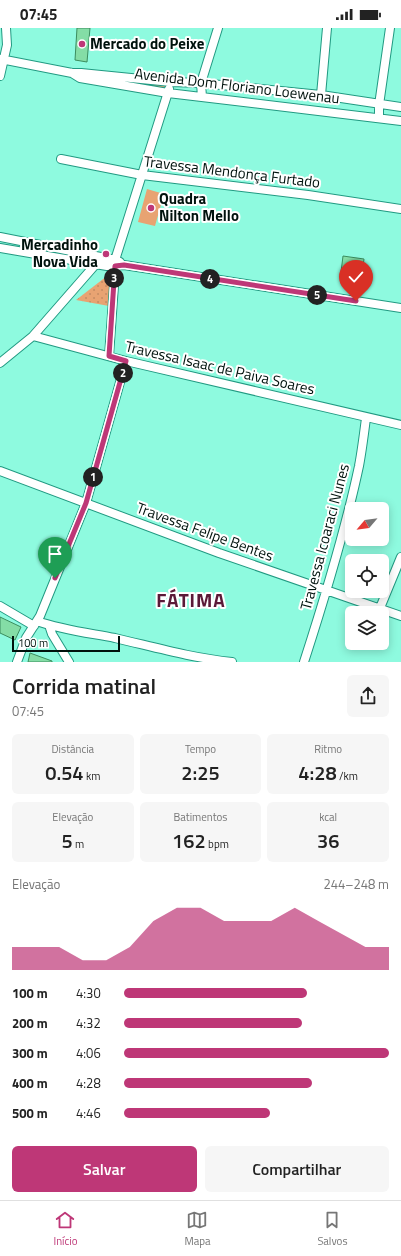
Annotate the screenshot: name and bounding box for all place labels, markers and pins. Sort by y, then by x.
place label: Mercado do Peixe [90,32,205,55]
marker: Mercado do Peixe [77,39,87,49]
place label: Quadra Nilton Mello [159,187,239,227]
marker: Quadra Nilton Mello [146,203,156,213]
place label: Mercadinho Nova Vida [21,233,98,273]
marker: Mercadinho Nova Vida [101,249,111,259]
pin [339,260,373,301]
pin: 3 [104,268,124,288]
pin: 4 [200,269,220,289]
pin: 5 [307,285,327,305]
pin: 2 [113,363,133,383]
pin: 1 [83,467,103,487]
pin [38,537,72,578]

